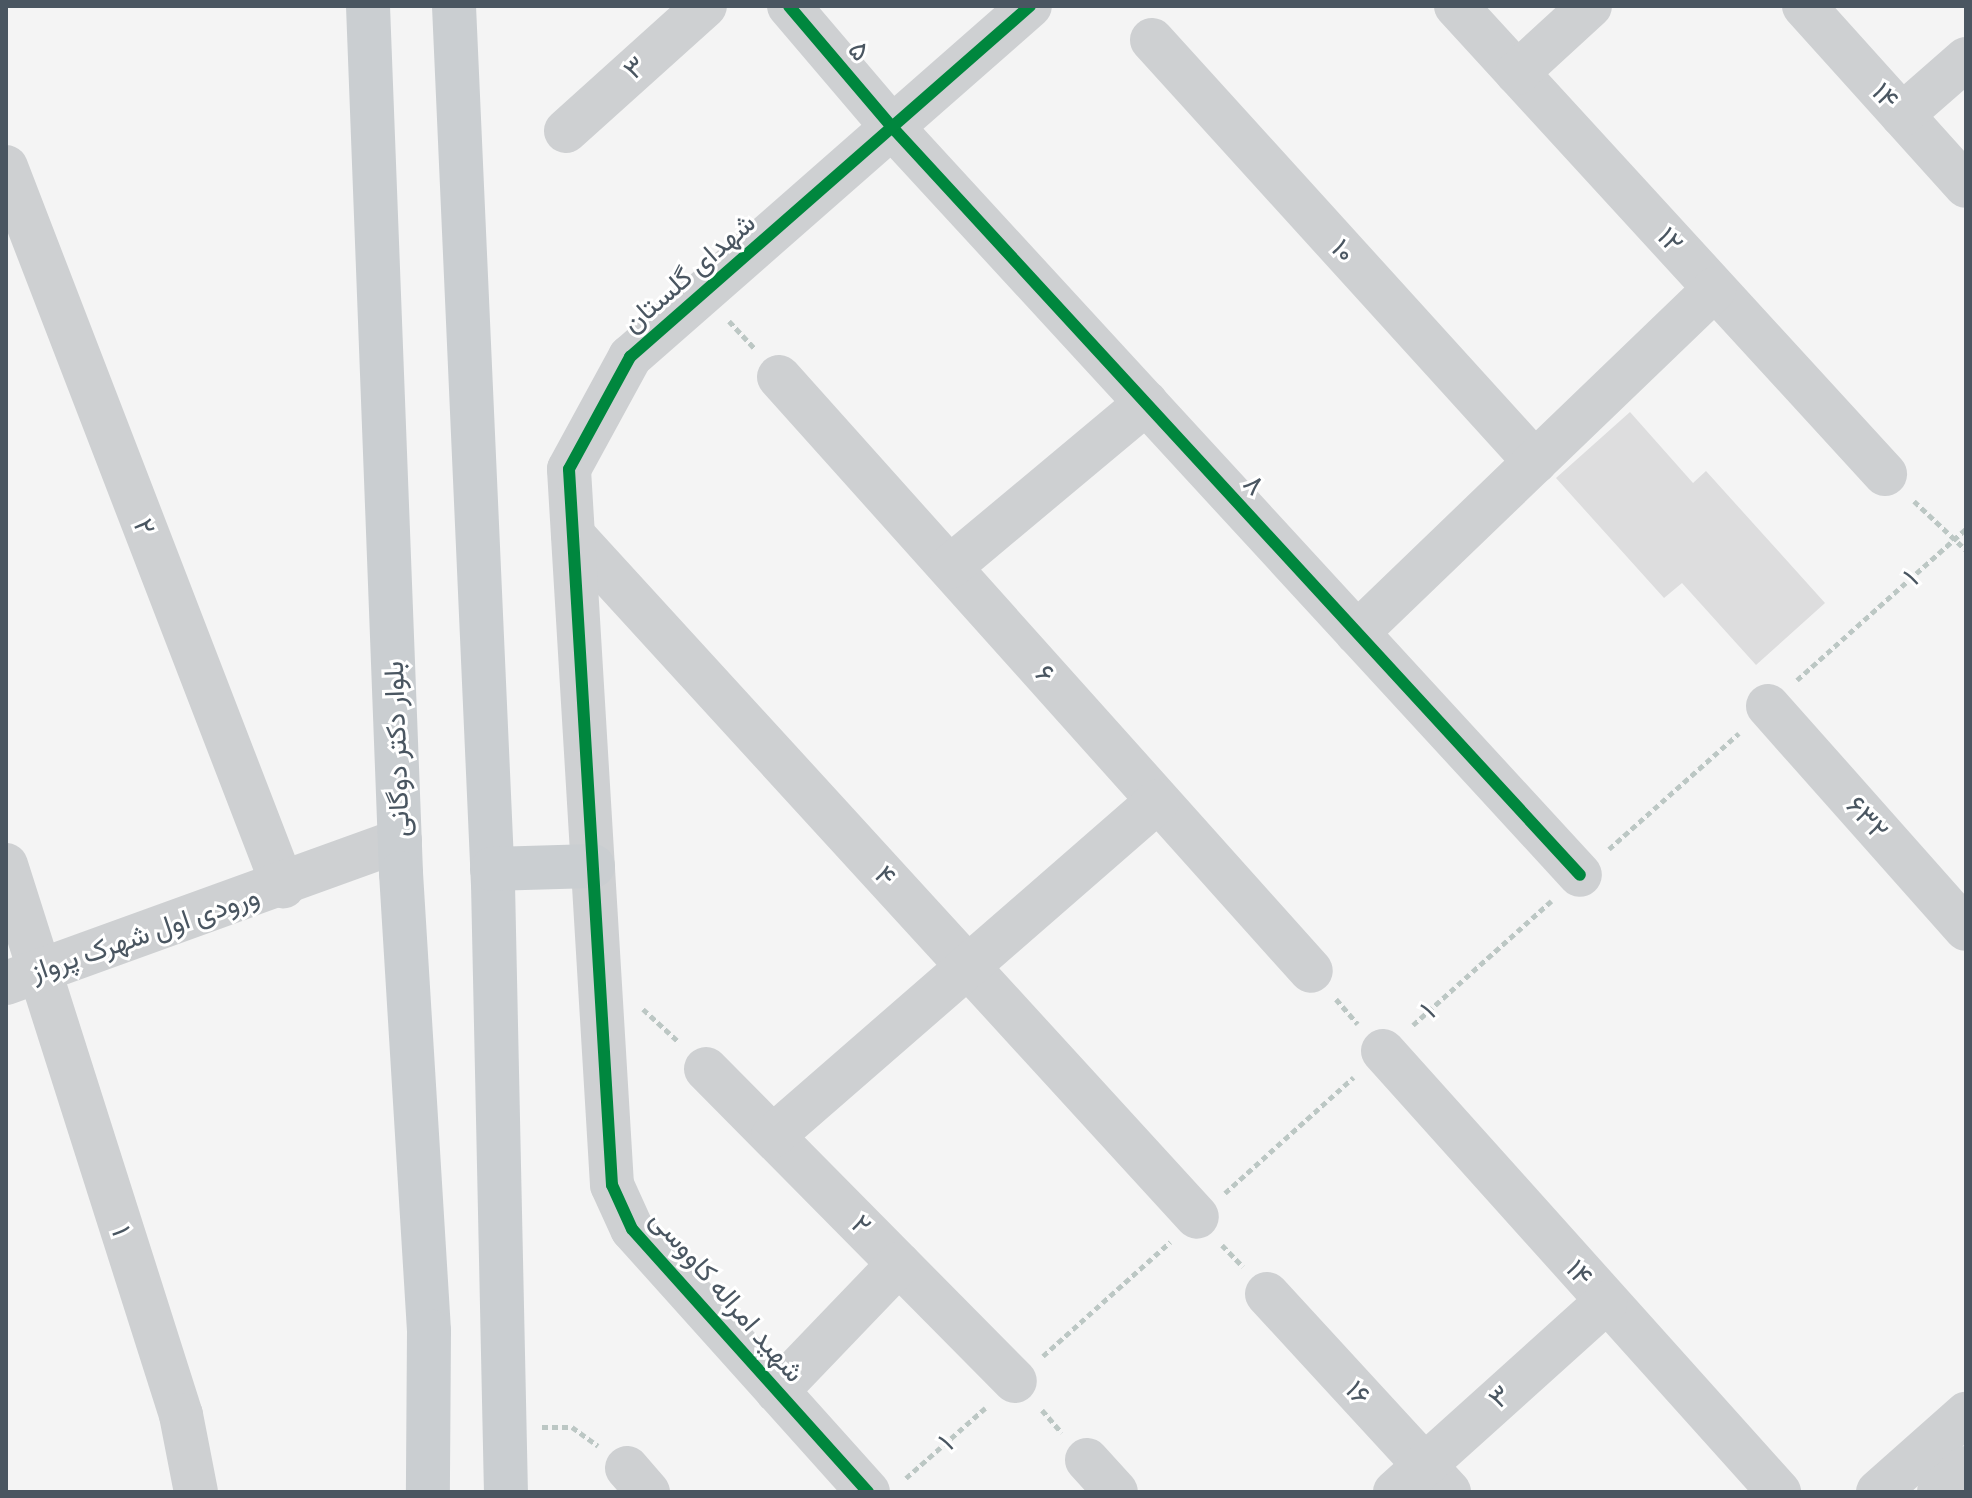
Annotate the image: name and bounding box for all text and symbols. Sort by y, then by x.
street label: ۵ [841,34,877,68]
street label: ۳ [617,49,653,87]
street label: ۱۴ [1864,76,1906,116]
street label: شهدای گلستان [616,206,762,340]
street label: ۱۲ [1650,220,1690,260]
street label: ۱۰ [1324,232,1362,270]
street label: ۸ [1236,468,1272,502]
street label: ۲ [126,514,162,540]
street label: ۱ [1897,563,1925,593]
street label: ۶ [1028,658,1062,690]
street label: بلوار دکتر دوگانی [377,660,417,838]
street label: ۶۳۲ [1839,789,1895,847]
street label: ۴ [867,859,903,893]
street label: ورودی اول شهرک پرواز [26,879,264,989]
street label: ۱ [1414,996,1442,1026]
street label: شهید امراله کاووسی [643,1203,811,1389]
street label: ۲ [844,1208,878,1242]
street label: ۱ [104,1222,138,1240]
street label: ۱۴ [1558,1253,1600,1293]
street label: ۱۶ [1338,1374,1378,1412]
street label: ۳ [1482,1378,1518,1416]
street label: ۱ [932,1428,960,1458]

